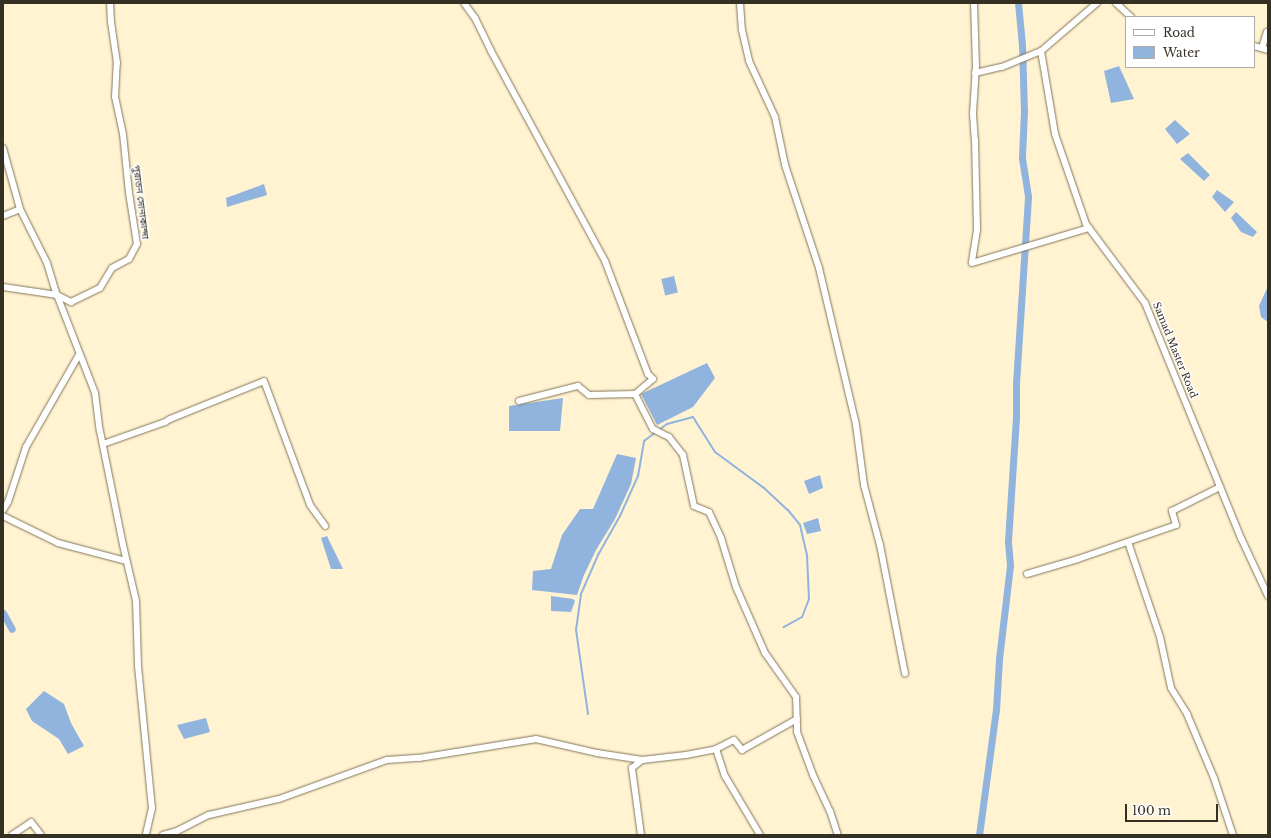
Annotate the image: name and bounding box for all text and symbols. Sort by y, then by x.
legend [1125,16,1255,68]
text: Road [1163,25,1195,40]
text: Water [1163,45,1200,60]
street label: পুরাতন সোনাকান্দা [130,164,152,240]
street label: Samad Master Road [1150,300,1200,400]
scale bar [1127,796,1220,822]
text: 100 m [1132,803,1171,818]

